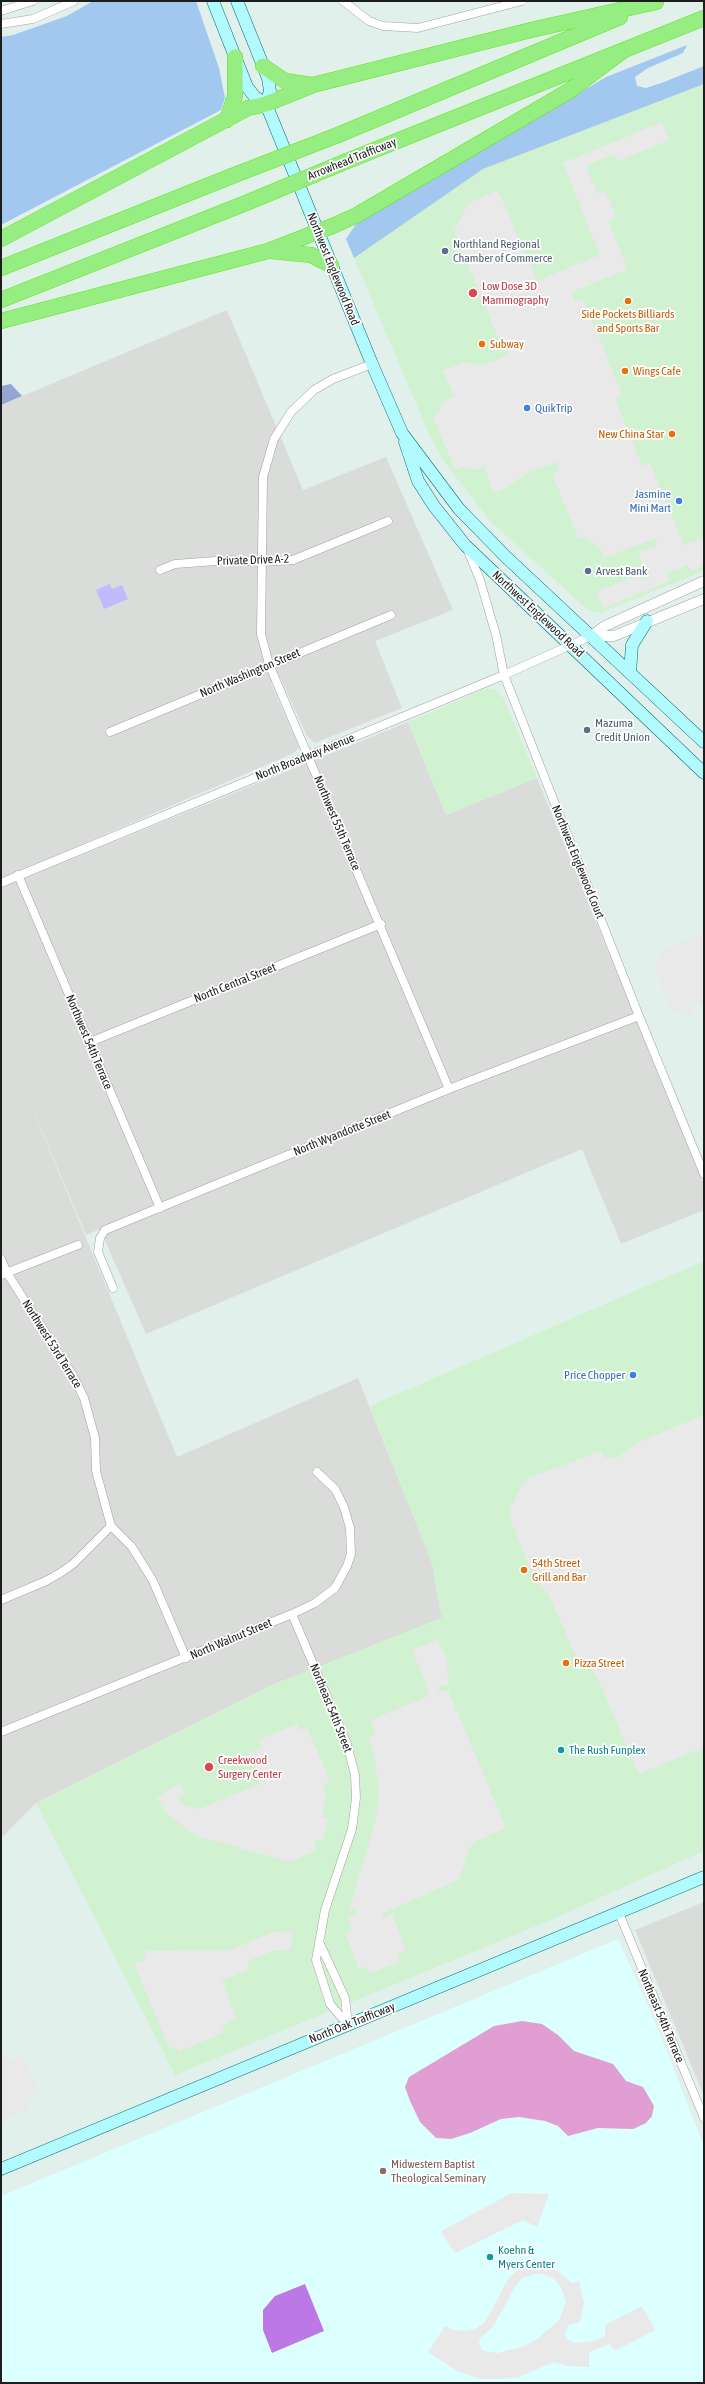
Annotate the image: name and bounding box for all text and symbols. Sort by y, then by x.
street label: Arrowhead Trafficway [305,135,399,183]
street label: Northwest Englewood Road [304,211,362,327]
place label: Northland Regional Chamber of Commerce [453,237,553,265]
marker: Northland Regional Chamber of Commerce [440,246,450,256]
place label: Low Dose 3D Mammography [482,279,549,307]
marker: Low Dose 3D Mammography [467,287,479,299]
marker: Side Pockets Billiards and Sports Bar [623,296,633,306]
place label: Side Pockets Billiards and Sports Bar [582,307,674,335]
place label: Subway [490,337,524,351]
marker: Subway [477,339,487,349]
place label: Wings Cafe [633,364,681,378]
marker: Wings Cafe [620,366,630,376]
place label: QuikTrip [535,401,572,415]
marker: QuikTrip [522,403,532,413]
place label: New China Star [598,427,664,441]
marker: New China Star [667,429,677,439]
place label: Jasmine Mini Mart [629,487,671,515]
marker: Jasmine Mini Mart [674,496,684,506]
street label: Private Drive A-2 [217,552,289,568]
place label: Arvest Bank [596,564,647,578]
marker: Arvest Bank [583,566,593,576]
street label: Northwest Englewood Road [489,568,587,660]
street label: North Washington Street [198,645,302,701]
place label: Mazuma Credit Union [595,716,650,744]
marker: Mazuma Credit Union [582,725,592,735]
street label: North Broadway Avenue [253,731,357,783]
street label: Northwest 55th Terrace [310,773,364,873]
street label: Northwest Englewood Court [549,803,607,921]
street label: North Central Street [192,960,278,1006]
street label: Northwest 54th Terrace [62,992,116,1092]
street label: North Wyandotte Street [291,1107,393,1159]
street label: Northwest 53rd Terrace [19,1297,85,1391]
place label: Price Chopper [564,1368,625,1382]
marker: Price Chopper [628,1370,638,1380]
place label: 54th Street Grill and Bar [532,1556,586,1584]
marker: 54th Street Grill and Bar [519,1565,529,1575]
street label: North Walnut Street [188,1615,274,1663]
place label: Pizza Street [574,1656,625,1670]
marker: Pizza Street [561,1658,571,1668]
street label: Northeast 54th Street [307,1662,355,1754]
place label: The Rush Funplex [569,1743,646,1757]
marker: The Rush Funplex [556,1745,566,1755]
place label: Creekwood Surgery Center [218,1753,282,1781]
marker: Creekwood Surgery Center [203,1761,215,1773]
street label: Northeast 54th Terrace [635,1967,687,2065]
street label: North Oak Trafficway [307,1999,397,2047]
place label: Midwestern Baptist Theological Seminary [391,2157,486,2185]
marker: Midwestern Baptist Theological Seminary [378,2166,388,2176]
place label: Koehn & Myers Center [498,2243,555,2271]
marker: Koehn & Myers Center [485,2252,495,2262]

